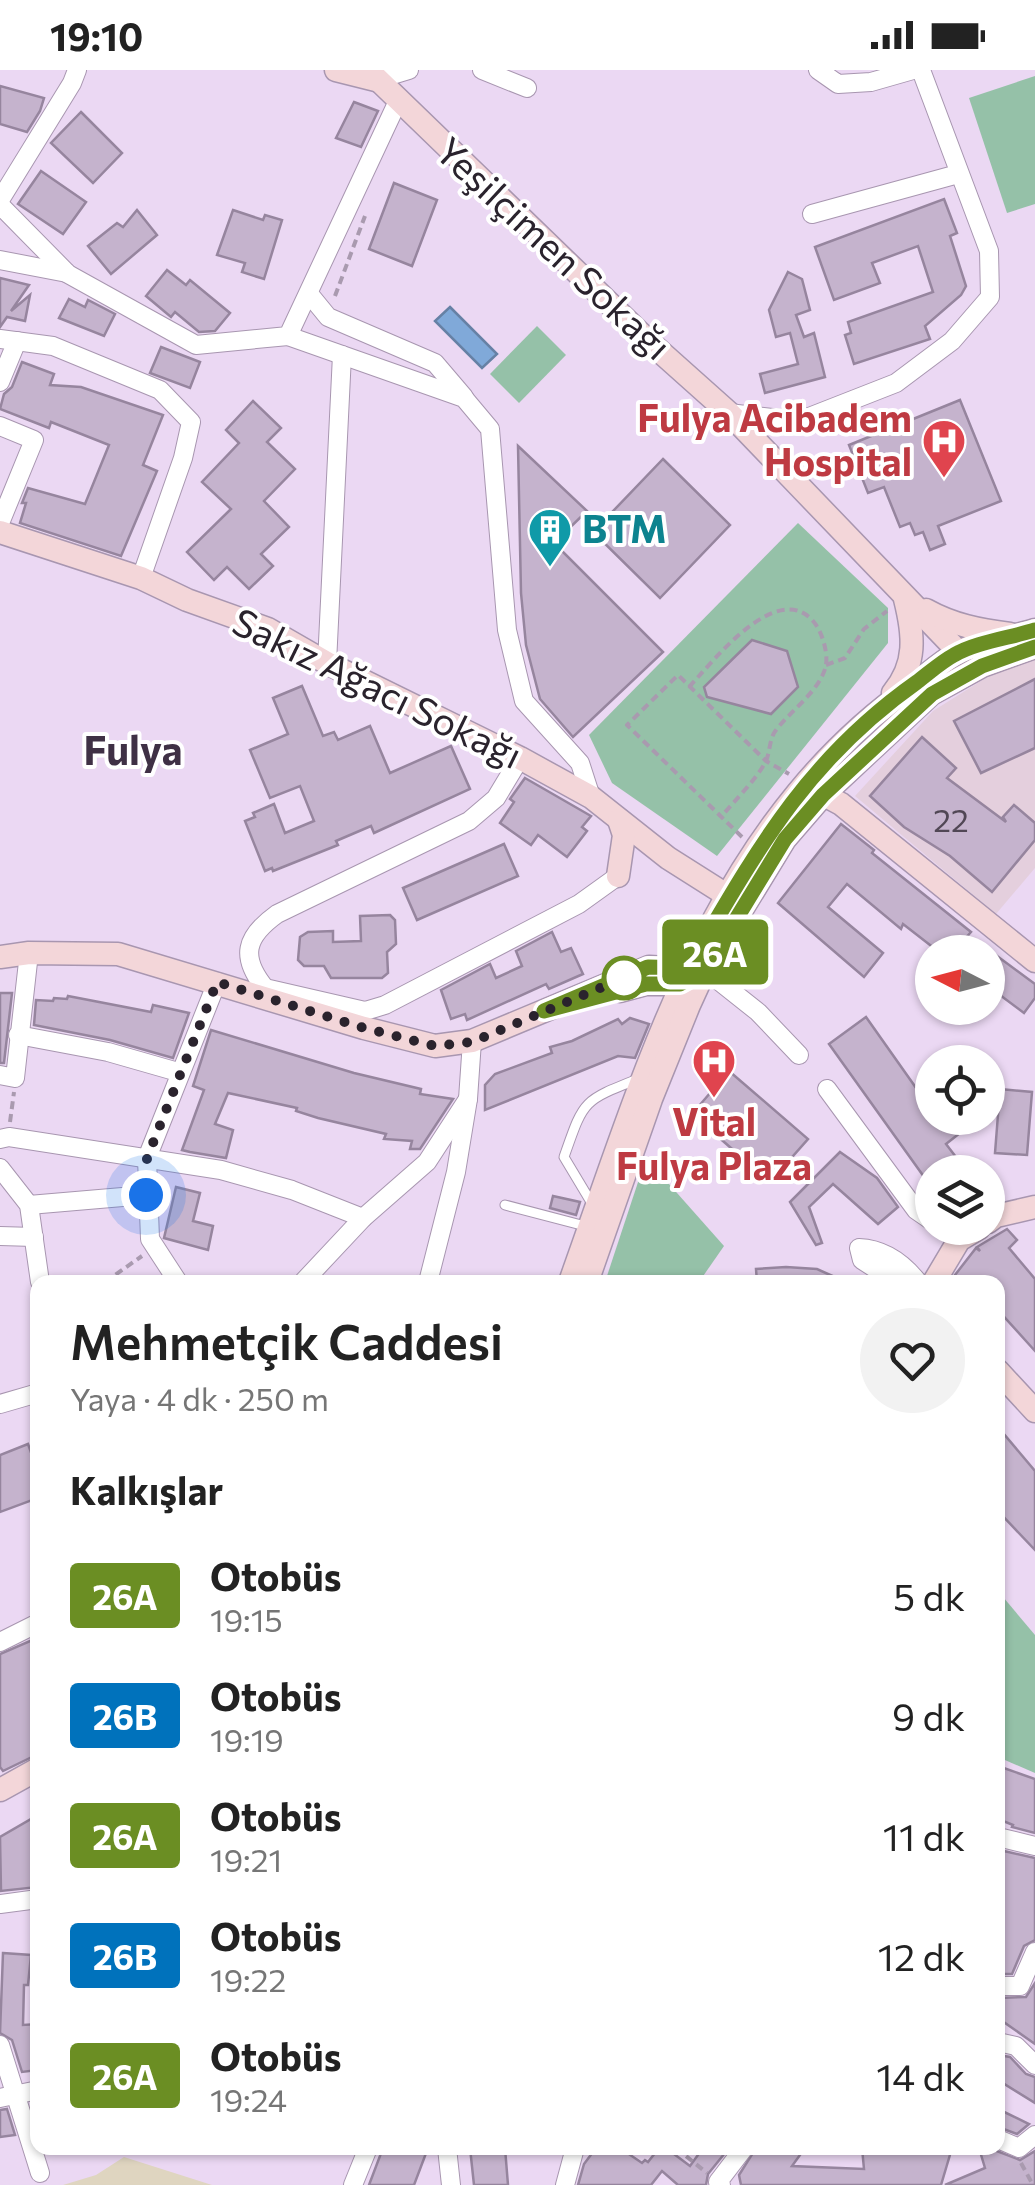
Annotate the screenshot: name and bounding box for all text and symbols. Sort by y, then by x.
text: 19:10 [50,12,143,59]
street label: Yeşilçimen Sokağı [427,126,682,368]
place label: Fulya Acibadem Hospital [637,393,912,484]
hospital icon: Fulya Acibadem Hospital [921,418,967,479]
place label: BTM [582,504,667,551]
building icon: BTM [527,507,573,568]
street label: Sakız Ağacı Sokağı [226,596,530,777]
district label: Fulya [83,724,183,773]
house number: 22 [933,799,969,839]
line badge: 26A [658,920,772,984]
text: 26A [682,931,748,974]
north arrow [915,935,1005,1025]
map controls [915,935,1005,1245]
unlabelled marker [603,957,645,999]
hospital icon: Vital Fulya Plaza [691,1038,737,1099]
button: locate [915,1045,1005,1135]
place label: Vital Fulya Plaza [616,1097,812,1188]
button: layers [915,1155,1005,1245]
your location [121,1170,171,1220]
button: heart [860,1308,965,1413]
text: Mehmetçik Caddesi [70,1311,503,1370]
text: Yaya · 4 dk · 250 m [70,1378,329,1418]
text: Kalkışlar [70,1466,223,1513]
text: Otobüs [210,1552,341,1599]
text: 5 dk [893,1572,965,1619]
text: 26A [92,1574,158,1617]
text: 19:15 [210,1599,283,1639]
text: Otobüs [210,1672,341,1719]
text: 9 dk [892,1692,965,1739]
text: 26B [93,1694,157,1737]
text: 19:19 [210,1719,284,1759]
text: Otobüs [210,1792,341,1839]
text: 11 dk [883,1812,965,1859]
text: 26A [92,1814,158,1857]
text: 19:21 [210,1839,282,1879]
text: Otobüs [210,1912,341,1959]
text: 12 dk [878,1932,965,1979]
text: 26B [93,1934,157,1977]
text: 19:22 [210,1959,286,1999]
text: Otobüs [210,2032,341,2079]
text: 14 dk [876,2052,965,2099]
text: 26A [92,2054,158,2097]
text: 19:24 [210,2079,287,2119]

